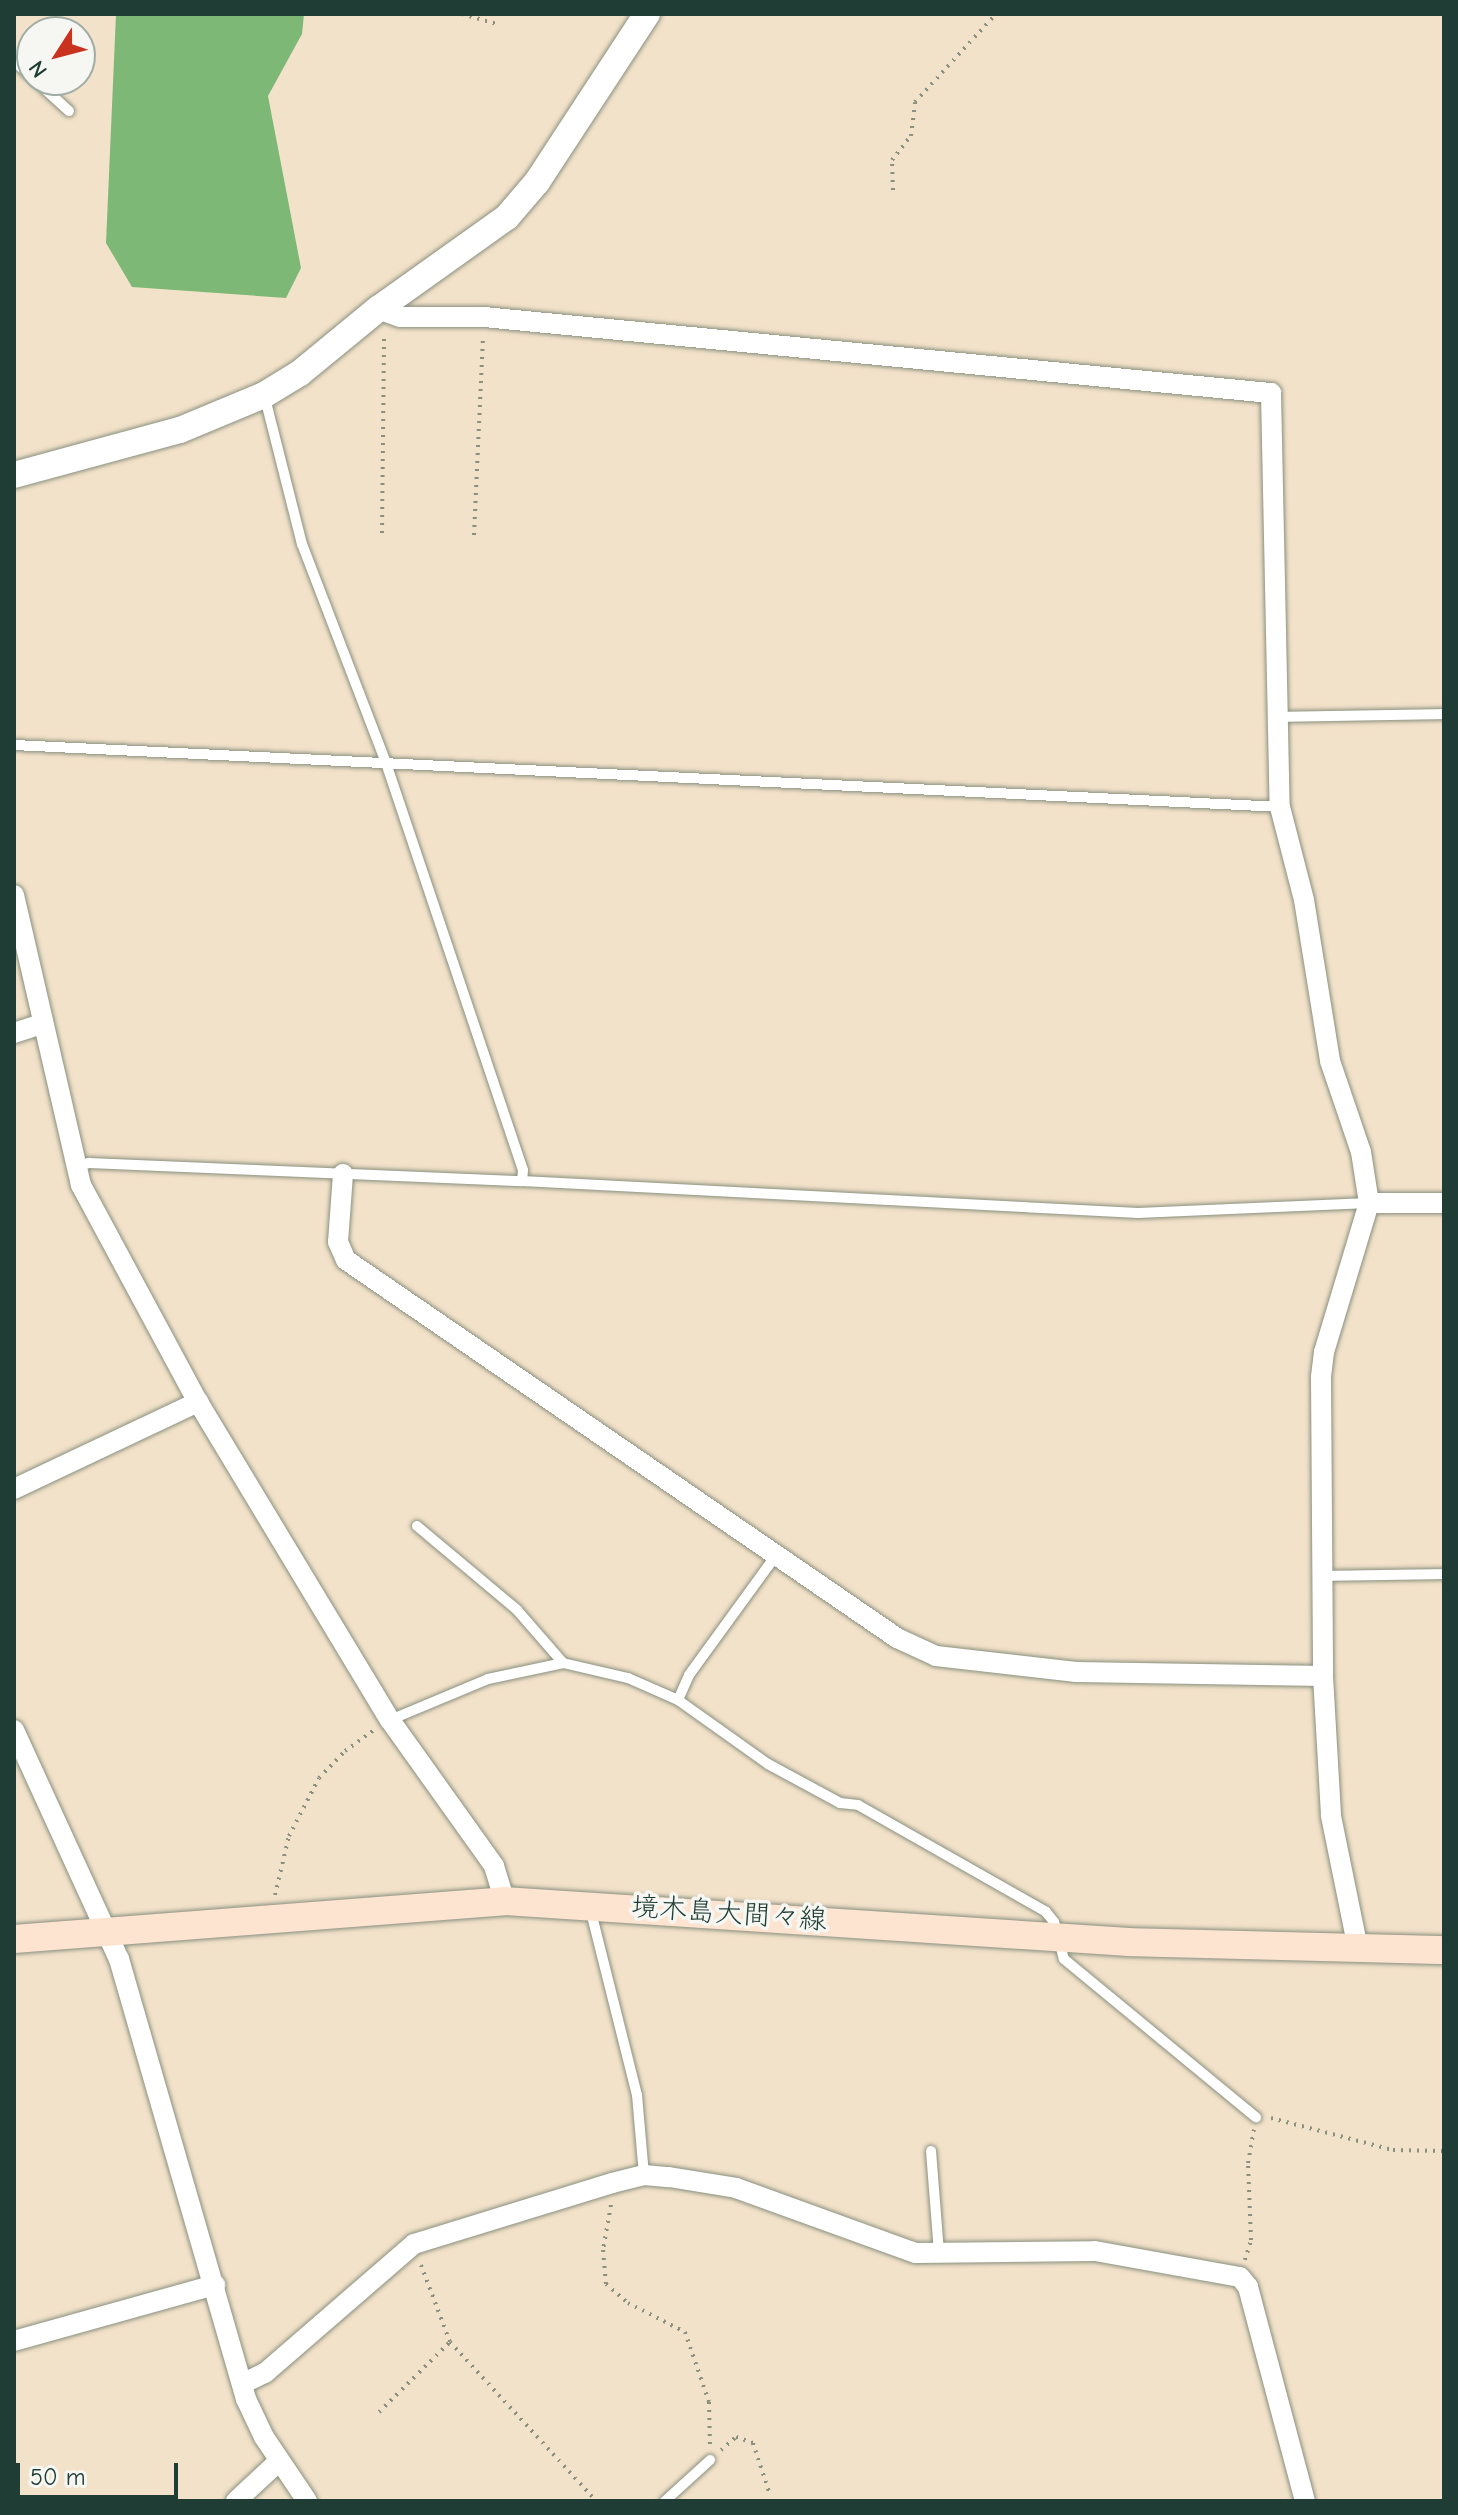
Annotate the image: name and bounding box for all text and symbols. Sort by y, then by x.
north arrow [16,16,96,96]
text: N [23,55,53,82]
street label: 境木島大間々線 [630,1889,828,1937]
scale bar [20,2447,182,2497]
text: 50 m [30,2463,86,2491]

